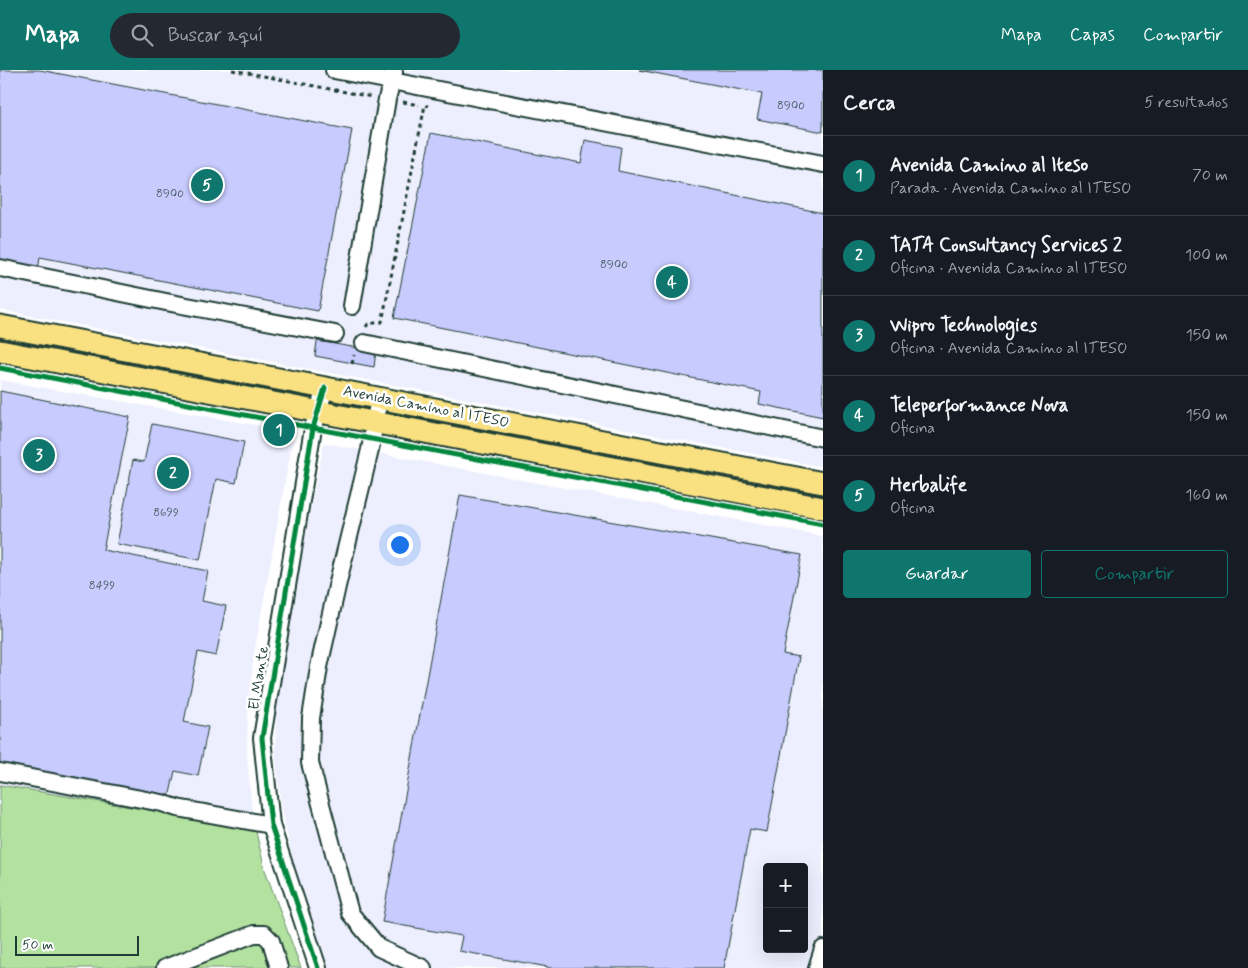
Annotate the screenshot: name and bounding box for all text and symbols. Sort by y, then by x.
search box [110,13,460,58]
text: Mapa [25,20,80,51]
icon: search [128,21,156,49]
text: Buscar aquí [168,23,263,48]
text: Mapa [1001,23,1042,47]
text: Capas [1070,23,1115,47]
text: Compartir [1143,23,1223,47]
text: Cerca [843,89,896,117]
text: 5 resultados [1144,92,1228,113]
house number: 8900 [777,98,805,114]
text: Avenida Camino al Iteso [890,153,1088,178]
text: 1 [855,165,863,186]
text: 70 m [1192,165,1228,186]
pin: 5 [191,166,223,204]
text: Parada · Avenida Camino al ITESO [890,178,1131,199]
house number: 8900 [156,186,184,202]
text: TATA Consultancy Services 2 [890,233,1122,258]
text: 2 [855,245,863,266]
text: 100 m [1185,245,1228,266]
house number: 8900 [600,257,628,273]
text: Oficina · Avenida Camino al ITESO [890,258,1127,279]
pin: 4 [656,263,688,301]
text: Wipro Technologies [890,313,1037,338]
text: 3 [855,325,863,346]
text: 150 m [1186,325,1228,346]
text: Oficina · Avenida Camino al ITESO [890,338,1127,359]
street label: Avenida Camino al ITESO [341,381,511,433]
text: Teleperformance Nova [890,393,1069,418]
text: 4 [854,405,864,426]
text: 150 m [1186,405,1228,426]
pin: 1 [263,411,295,449]
text: Oficina [890,418,935,439]
pin: 3 [23,436,55,474]
pin: 2 [157,454,189,492]
text: Herbalife [890,473,967,498]
text: 5 [854,485,864,506]
text: 160 m [1185,485,1228,506]
text: Oficina [890,498,935,519]
house number: 8699 [153,505,179,521]
your location [387,532,413,558]
button: Guardar [843,550,1031,598]
button: Compartir [1041,550,1228,598]
house number: 8499 [89,578,115,594]
street label: El Mante [244,645,274,711]
map controls [763,863,808,953]
button: + [763,863,808,908]
button: − [763,908,808,953]
scale bar [15,933,139,956]
text: 50 m [22,936,53,954]

